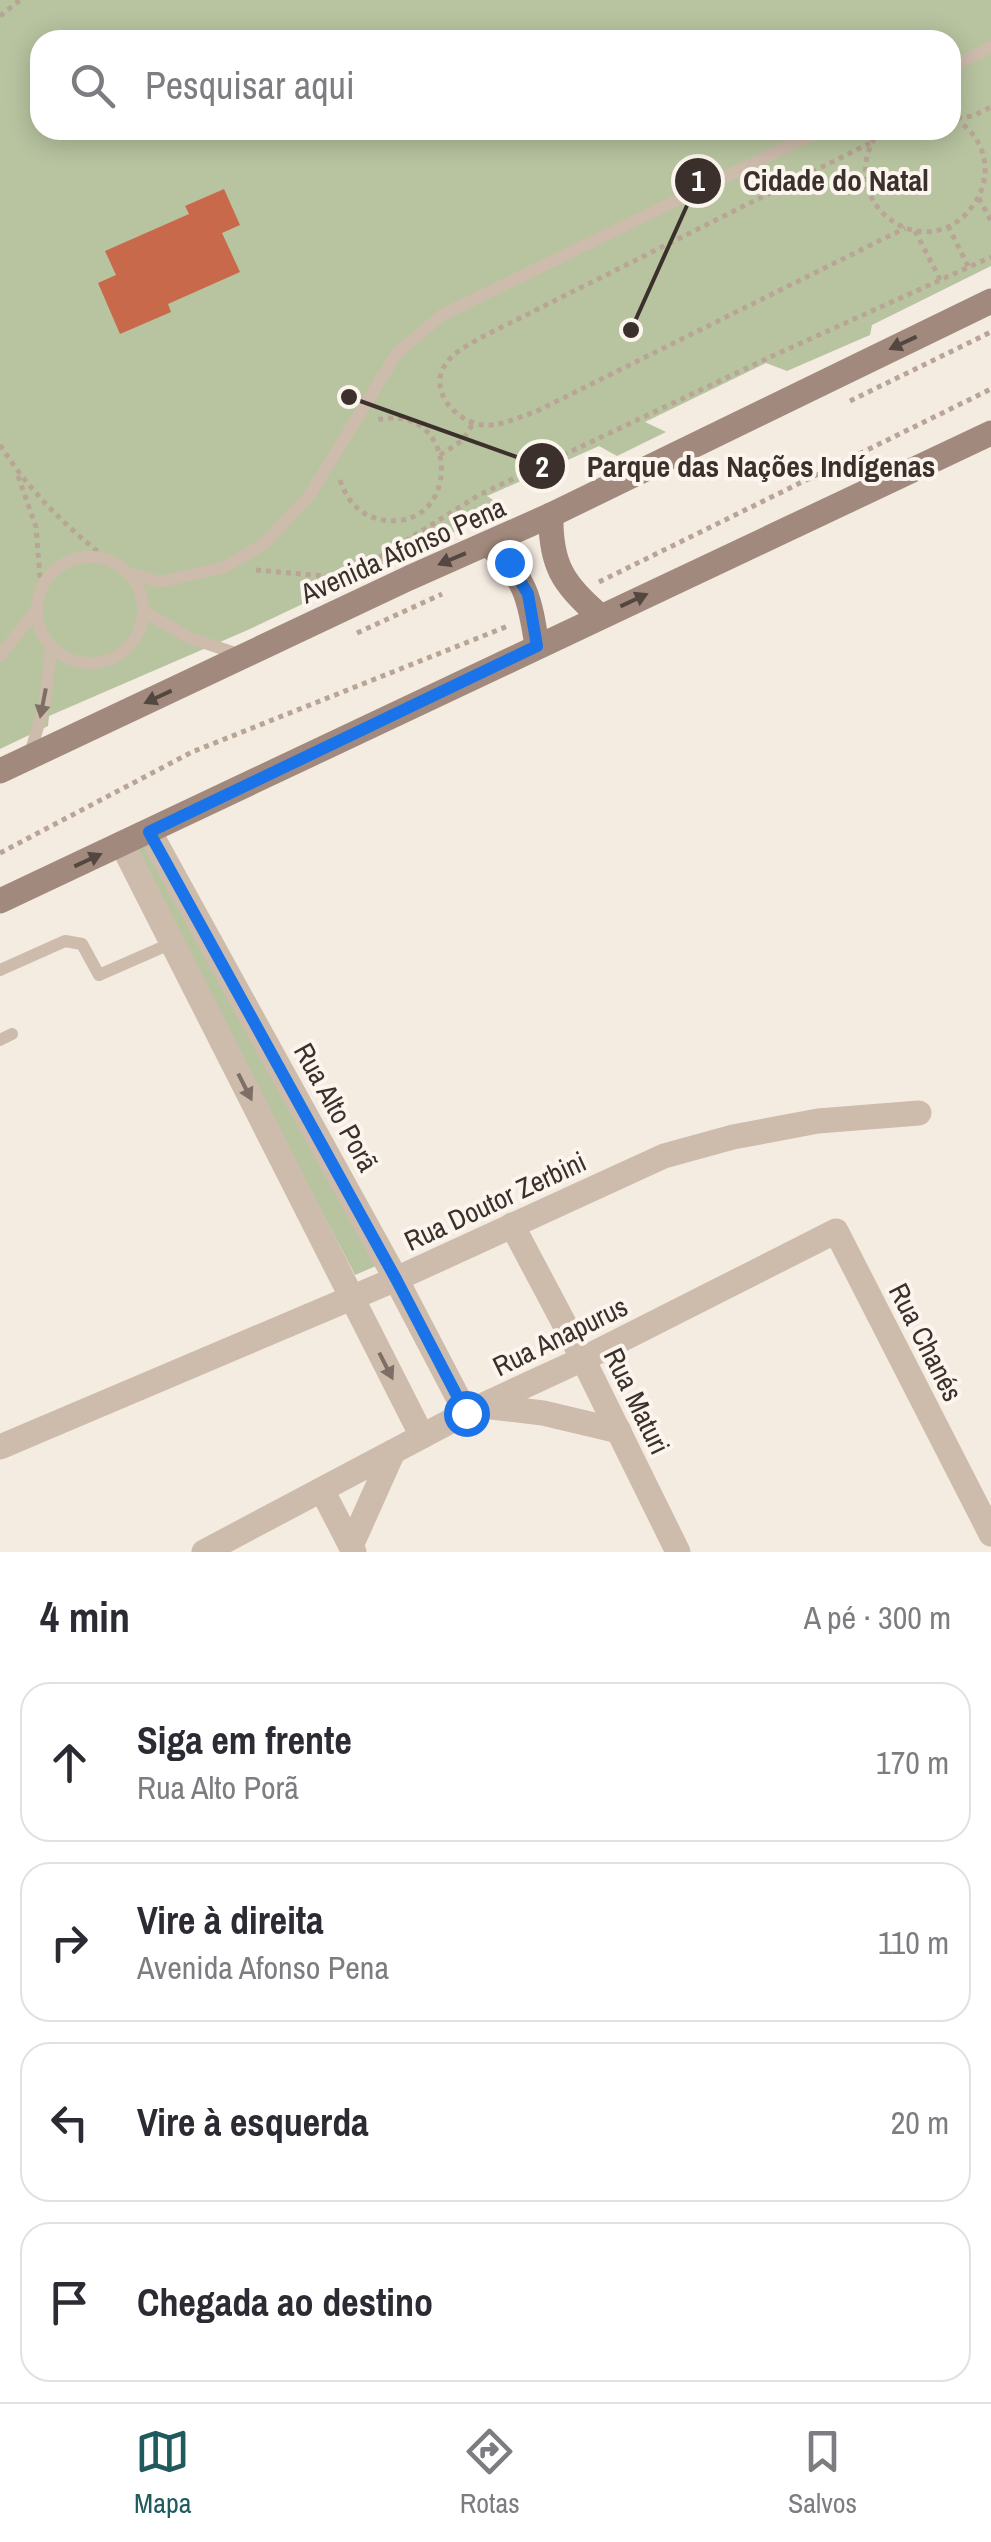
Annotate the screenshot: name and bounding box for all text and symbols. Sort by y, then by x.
search box [30,30,961,140]
icon: search [65,58,120,113]
text: Pesquisar aqui [145,60,355,111]
callout: Cidade do Natal [673,151,949,211]
text: 1 [691,160,705,200]
text: Cidade do Natal [743,160,929,200]
one-way arrow [888,335,917,352]
callout: Parque das Nações Indígenas [517,436,955,496]
text: 2 [535,446,549,486]
text: Parque das Nações Indígenas [587,446,935,486]
street label: Avenida Afonso Pena [294,488,512,613]
route end [487,540,533,586]
one-way arrow [437,551,467,567]
one-way arrow [620,592,649,608]
one-way arrow [35,688,51,719]
one-way arrow [143,688,172,705]
one-way arrow [74,851,103,868]
street label: Rua Alto Porã [285,1036,387,1178]
one-way arrow [236,1073,253,1102]
street label: Rua Doutor Zerbini [398,1142,592,1260]
street label: Rua Chanés [880,1277,972,1407]
street label: Rua Anapurus [486,1287,634,1385]
street label: Rua Maturi [595,1342,679,1460]
one-way arrow [377,1352,394,1381]
route start [444,1391,490,1437]
text: 4 min [40,1589,130,1645]
text: A pé · 300 m [804,1596,951,1639]
text: Siga em frente [137,1715,352,1766]
icon: ahead [42,1735,97,1790]
text: 170 m [876,1741,949,1784]
text: Rua Alto Porã [137,1766,299,1809]
text: Vire à direita [137,1895,324,1946]
icon: right [42,1915,97,1970]
text: 110 m [878,1921,949,1964]
text: Avenida Afonso Pena [137,1946,389,1989]
icon: left [42,2095,97,2150]
text: Vire à esquerda [137,2097,369,2148]
text: 20 m [891,2101,949,2144]
icon: arrive [42,2275,97,2330]
text: Chegada ao destino [137,2277,433,2328]
tab: Mapa [134,2424,192,2522]
tab: Rotas [460,2424,520,2522]
tab: Salvos [788,2424,857,2522]

